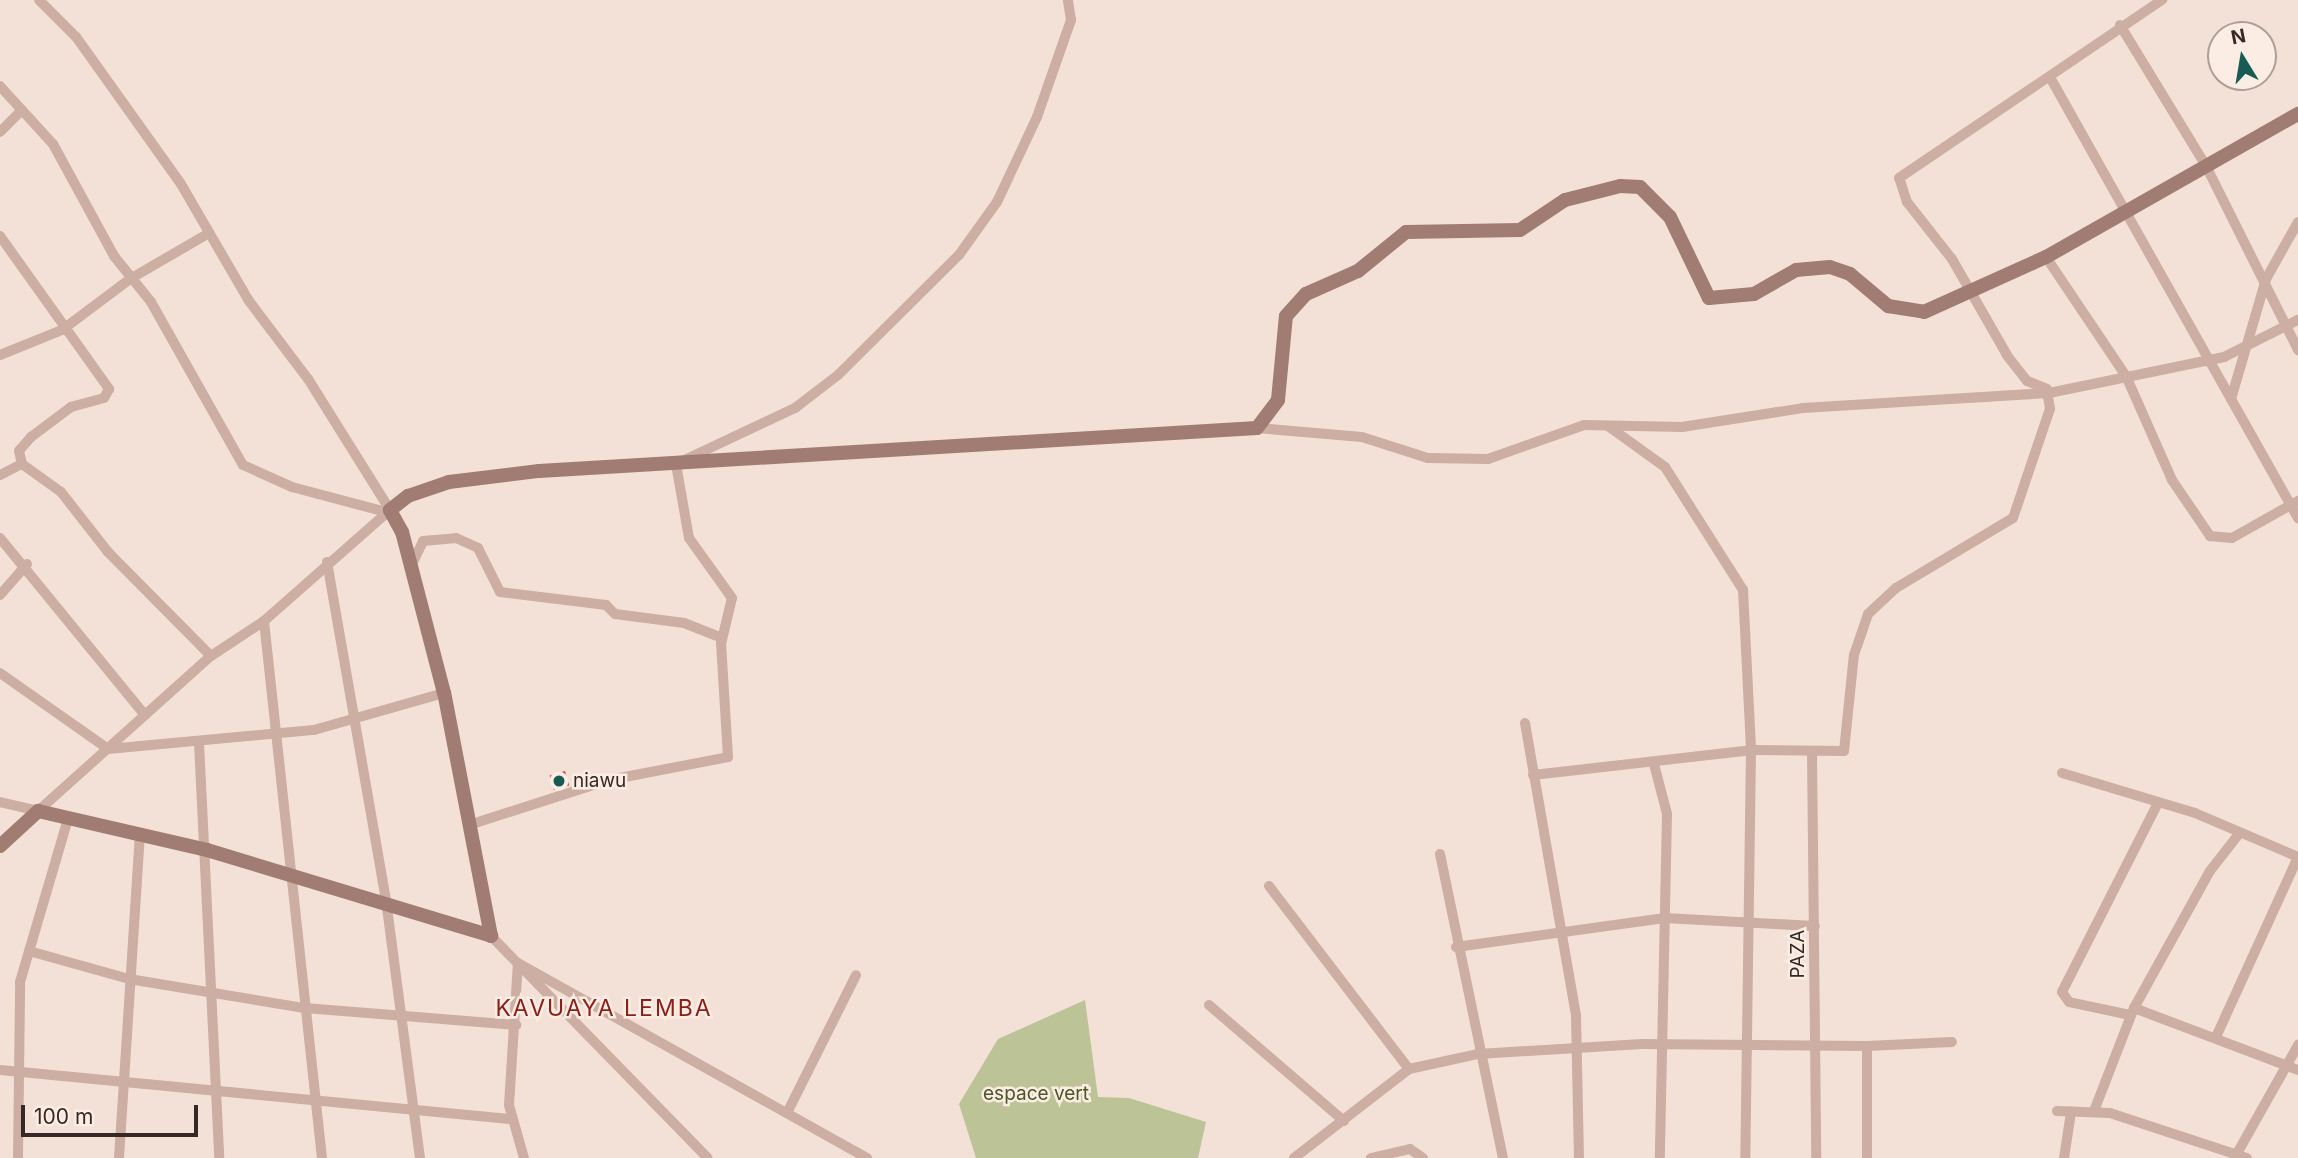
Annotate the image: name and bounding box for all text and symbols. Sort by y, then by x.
north arrow [2207,21,2277,91]
text: N [2229,24,2248,50]
place label: niawu [573,770,626,792]
marker: niawu [551,773,567,789]
street label: PAZA [1787,930,1809,978]
district label: KAVUAYA LEMBA [497,994,711,1022]
park label: espace vert [983,1083,1089,1105]
scale bar [24,1092,201,1136]
text: 100 m [34,1104,93,1129]

